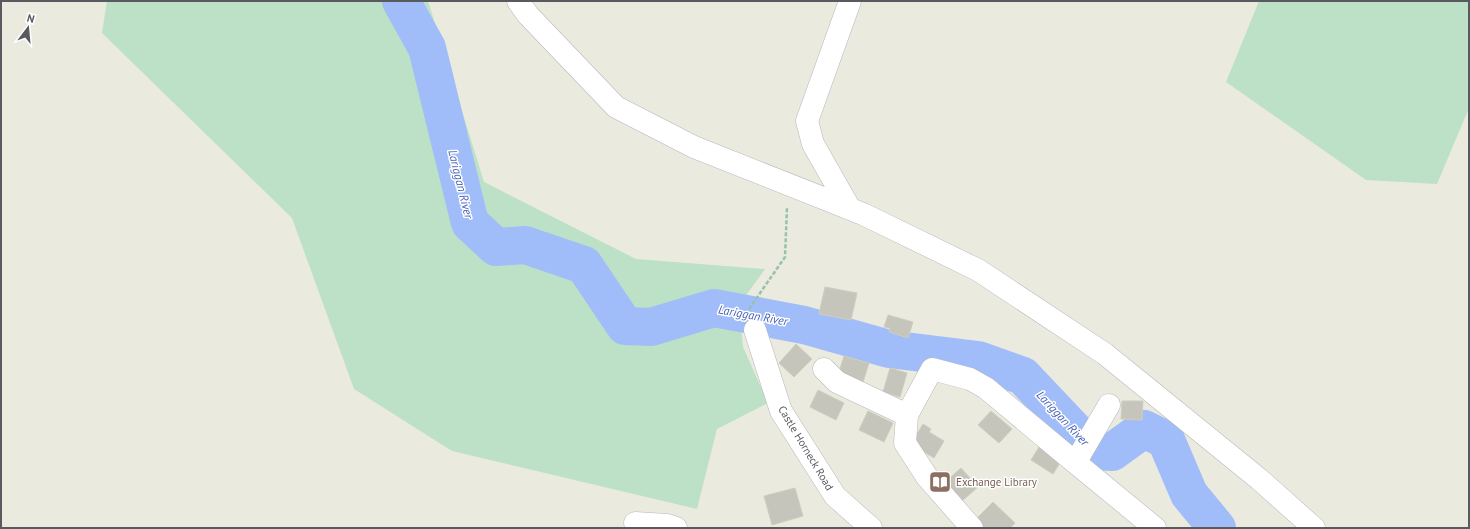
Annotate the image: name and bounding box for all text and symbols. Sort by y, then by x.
north arrow [8,8,48,48]
text: N [25,11,36,26]
water label: Lariggan River [445,148,477,221]
water label: Lariggan River [717,302,790,329]
water label: Lariggan River [1034,387,1093,450]
street label: Castle Horneck Road [775,403,837,493]
library icon: Exchange Library [927,469,953,495]
place label: Exchange Library [956,475,1038,489]

